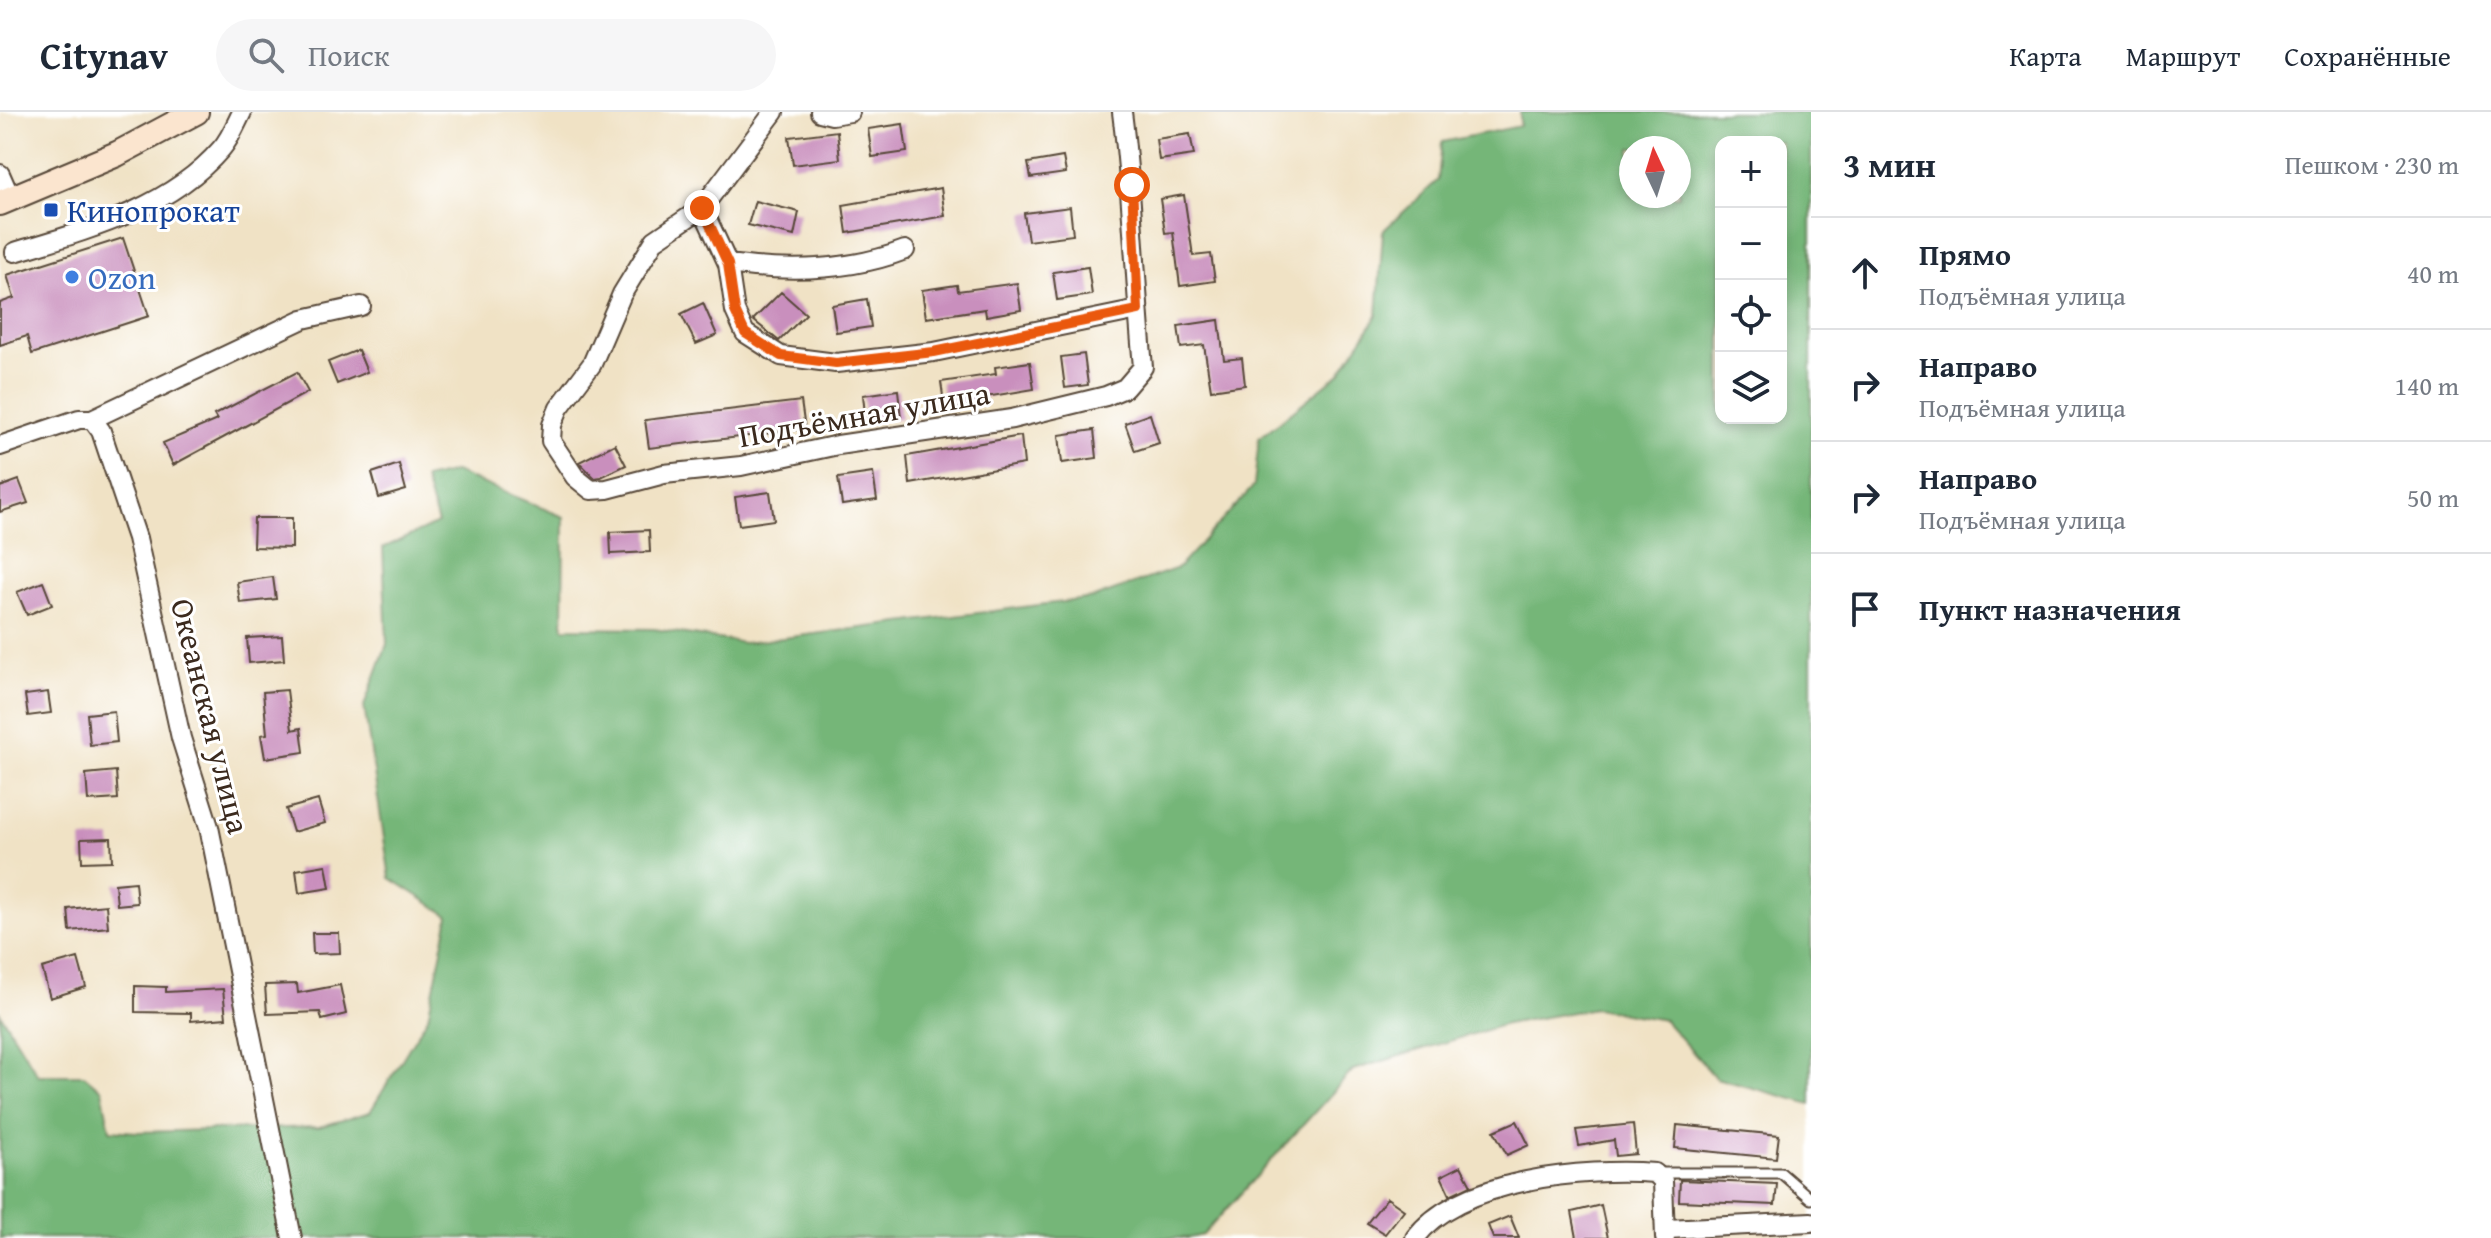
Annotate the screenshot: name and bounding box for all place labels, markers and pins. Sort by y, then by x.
place label: Кинопрокат [67,187,240,234]
marker: Кинопрокат [42,201,60,219]
place label: Ozon [88,254,156,301]
marker: Ozon [63,268,81,286]

